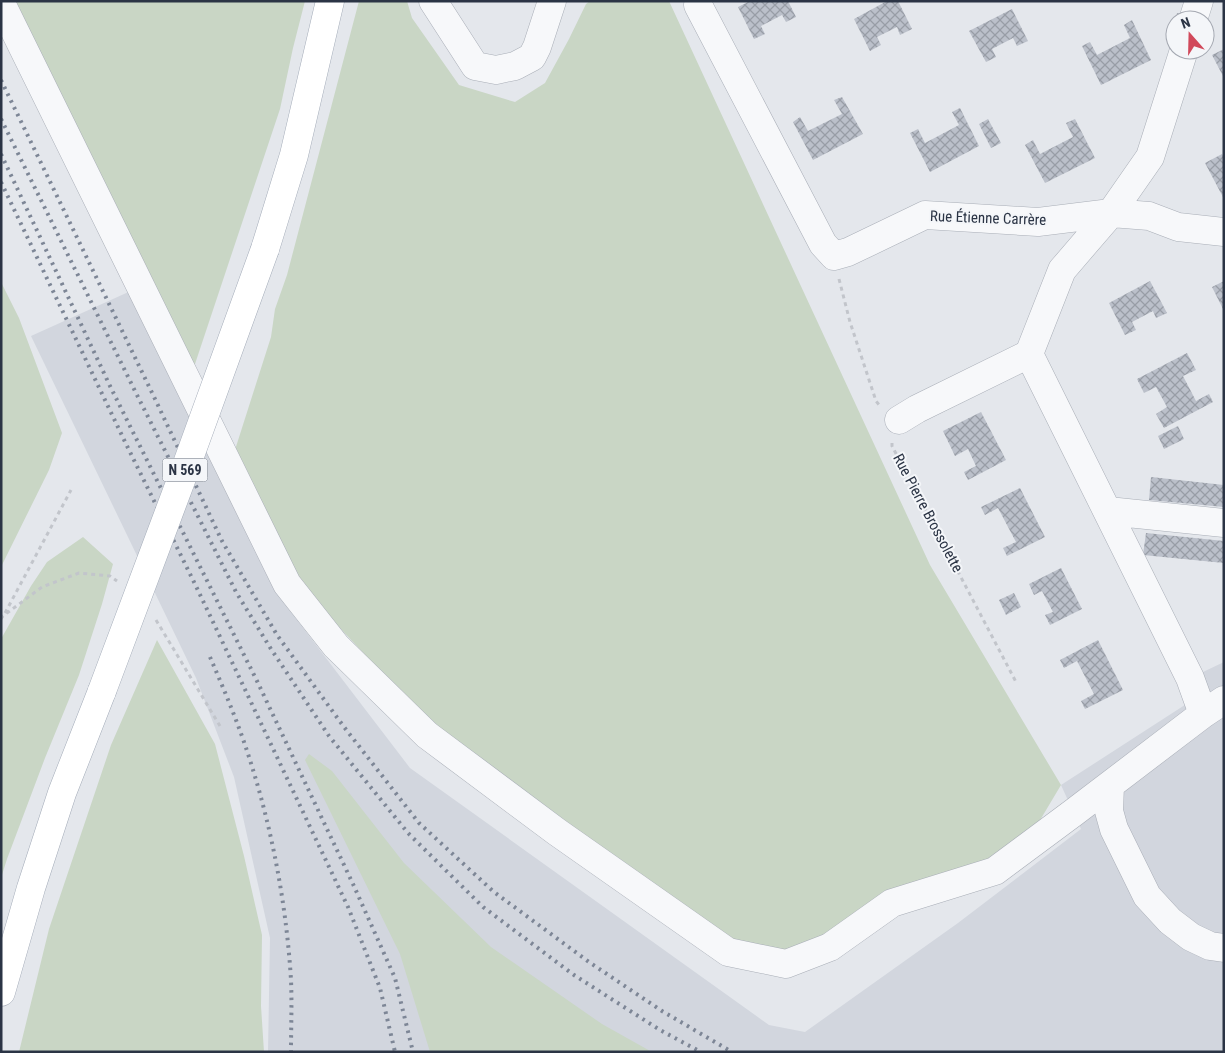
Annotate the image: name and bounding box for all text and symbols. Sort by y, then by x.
north arrow [1165,10,1215,60]
text: N [1179,14,1192,32]
street label: Rue Étienne Carrère [930,207,1046,229]
street label: Rue Pierre Brossolette [889,451,967,575]
road number: N 569 [162,458,208,482]

